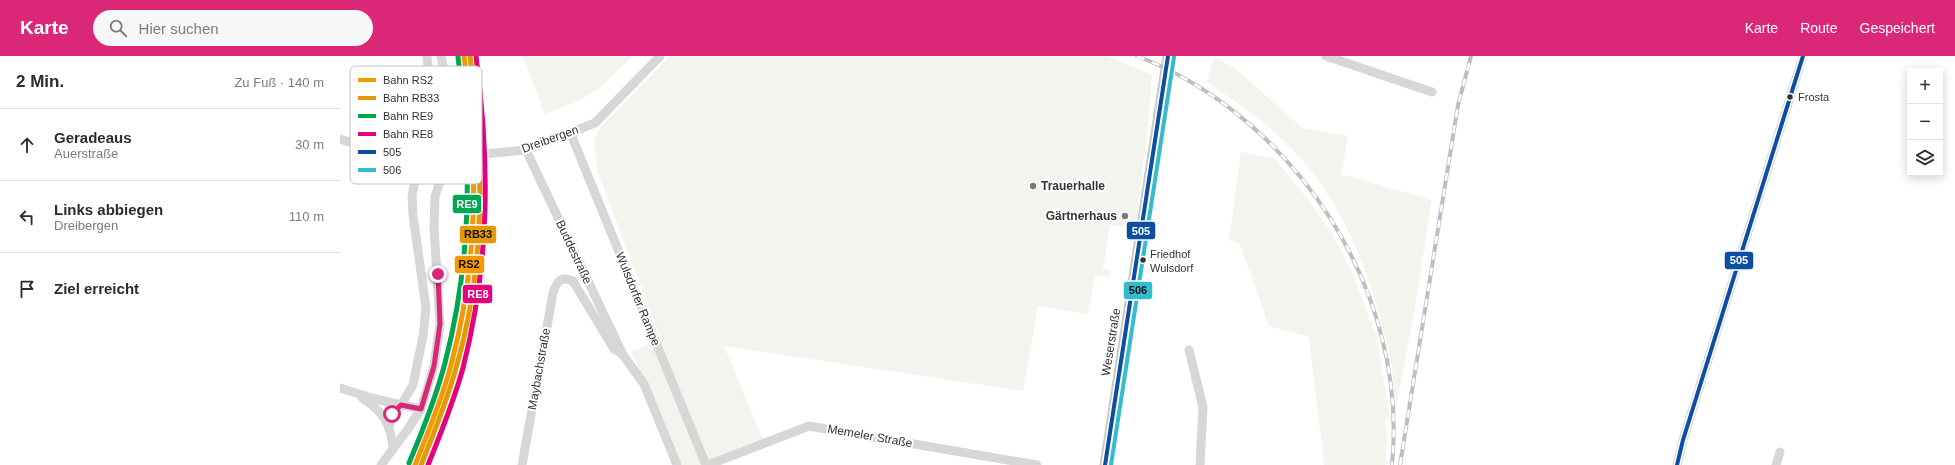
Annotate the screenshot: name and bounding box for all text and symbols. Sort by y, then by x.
search box [93,10,373,46]
text: Karte [20,17,69,38]
icon: search [107,17,129,39]
text: Hier suchen [139,20,219,37]
text: Karte [1745,20,1778,36]
text: Route [1800,20,1838,36]
text: Gespeichert [1860,20,1935,36]
legend [350,66,482,184]
map controls [1907,68,1943,176]
button: + [1907,68,1943,104]
text: 2 Min. [16,72,64,91]
text: Bahn RS2 [383,74,433,86]
text: Zu Fuß · 140 m [234,75,324,90]
place label: Frosta [1798,91,1830,103]
text: Bahn RB33 [383,92,439,104]
marker: Frosta [1785,92,1795,102]
button: − [1907,104,1943,140]
text: Bahn RE9 [383,110,433,122]
street label: Dreibergen [520,122,580,156]
text: Bahn RE8 [383,128,433,140]
text: Geradeaus [54,129,132,146]
icon: ahead [16,134,38,156]
text: 30 m [295,137,324,152]
button: layers [1907,140,1943,176]
text: Auerstraße [54,146,118,161]
text: 505 [383,146,401,158]
text: 506 [383,164,401,176]
place label: Trauerhalle [1041,179,1105,193]
marker: Trauerhalle [1028,181,1038,191]
line badge: RE9 [452,194,482,214]
text: RE9 [456,198,478,210]
text: Links abbiegen [54,201,163,218]
icon: left [16,206,38,228]
text: 110 m [289,209,324,224]
place label: Gärtnerhaus [1046,209,1117,223]
marker: Gärtnerhaus [1120,211,1130,221]
text: Dreibergen [54,218,118,233]
street label: Buddestraße [553,218,595,286]
line badge: 505 [1126,221,1156,240]
line badge: RB33 [459,225,497,244]
text: 505 [1132,225,1150,237]
text: RB33 [464,228,492,240]
place label: Friedhof Wulsdorf [1150,248,1194,274]
street label: Wulsdorfer Rampe [613,250,663,348]
line badge: 505 [1724,251,1754,270]
text: 505 [1730,254,1748,266]
line badge: RS2 [454,255,485,274]
marker: Friedhof Wulsdorf [1138,255,1148,265]
text: RS2 [458,258,480,270]
route end [429,265,447,283]
icon: arrive [16,278,38,300]
text: Ziel erreicht [54,280,139,297]
line badge: 506 [1123,281,1153,300]
line badge: RE8 [462,284,493,304]
text: 506 [1129,284,1147,296]
text: RE8 [467,288,489,300]
street label: Weserstraße [1099,307,1123,377]
street label: Maybachstraße [525,327,553,411]
route start [383,405,401,423]
street label: Memeler Straße [826,422,914,450]

